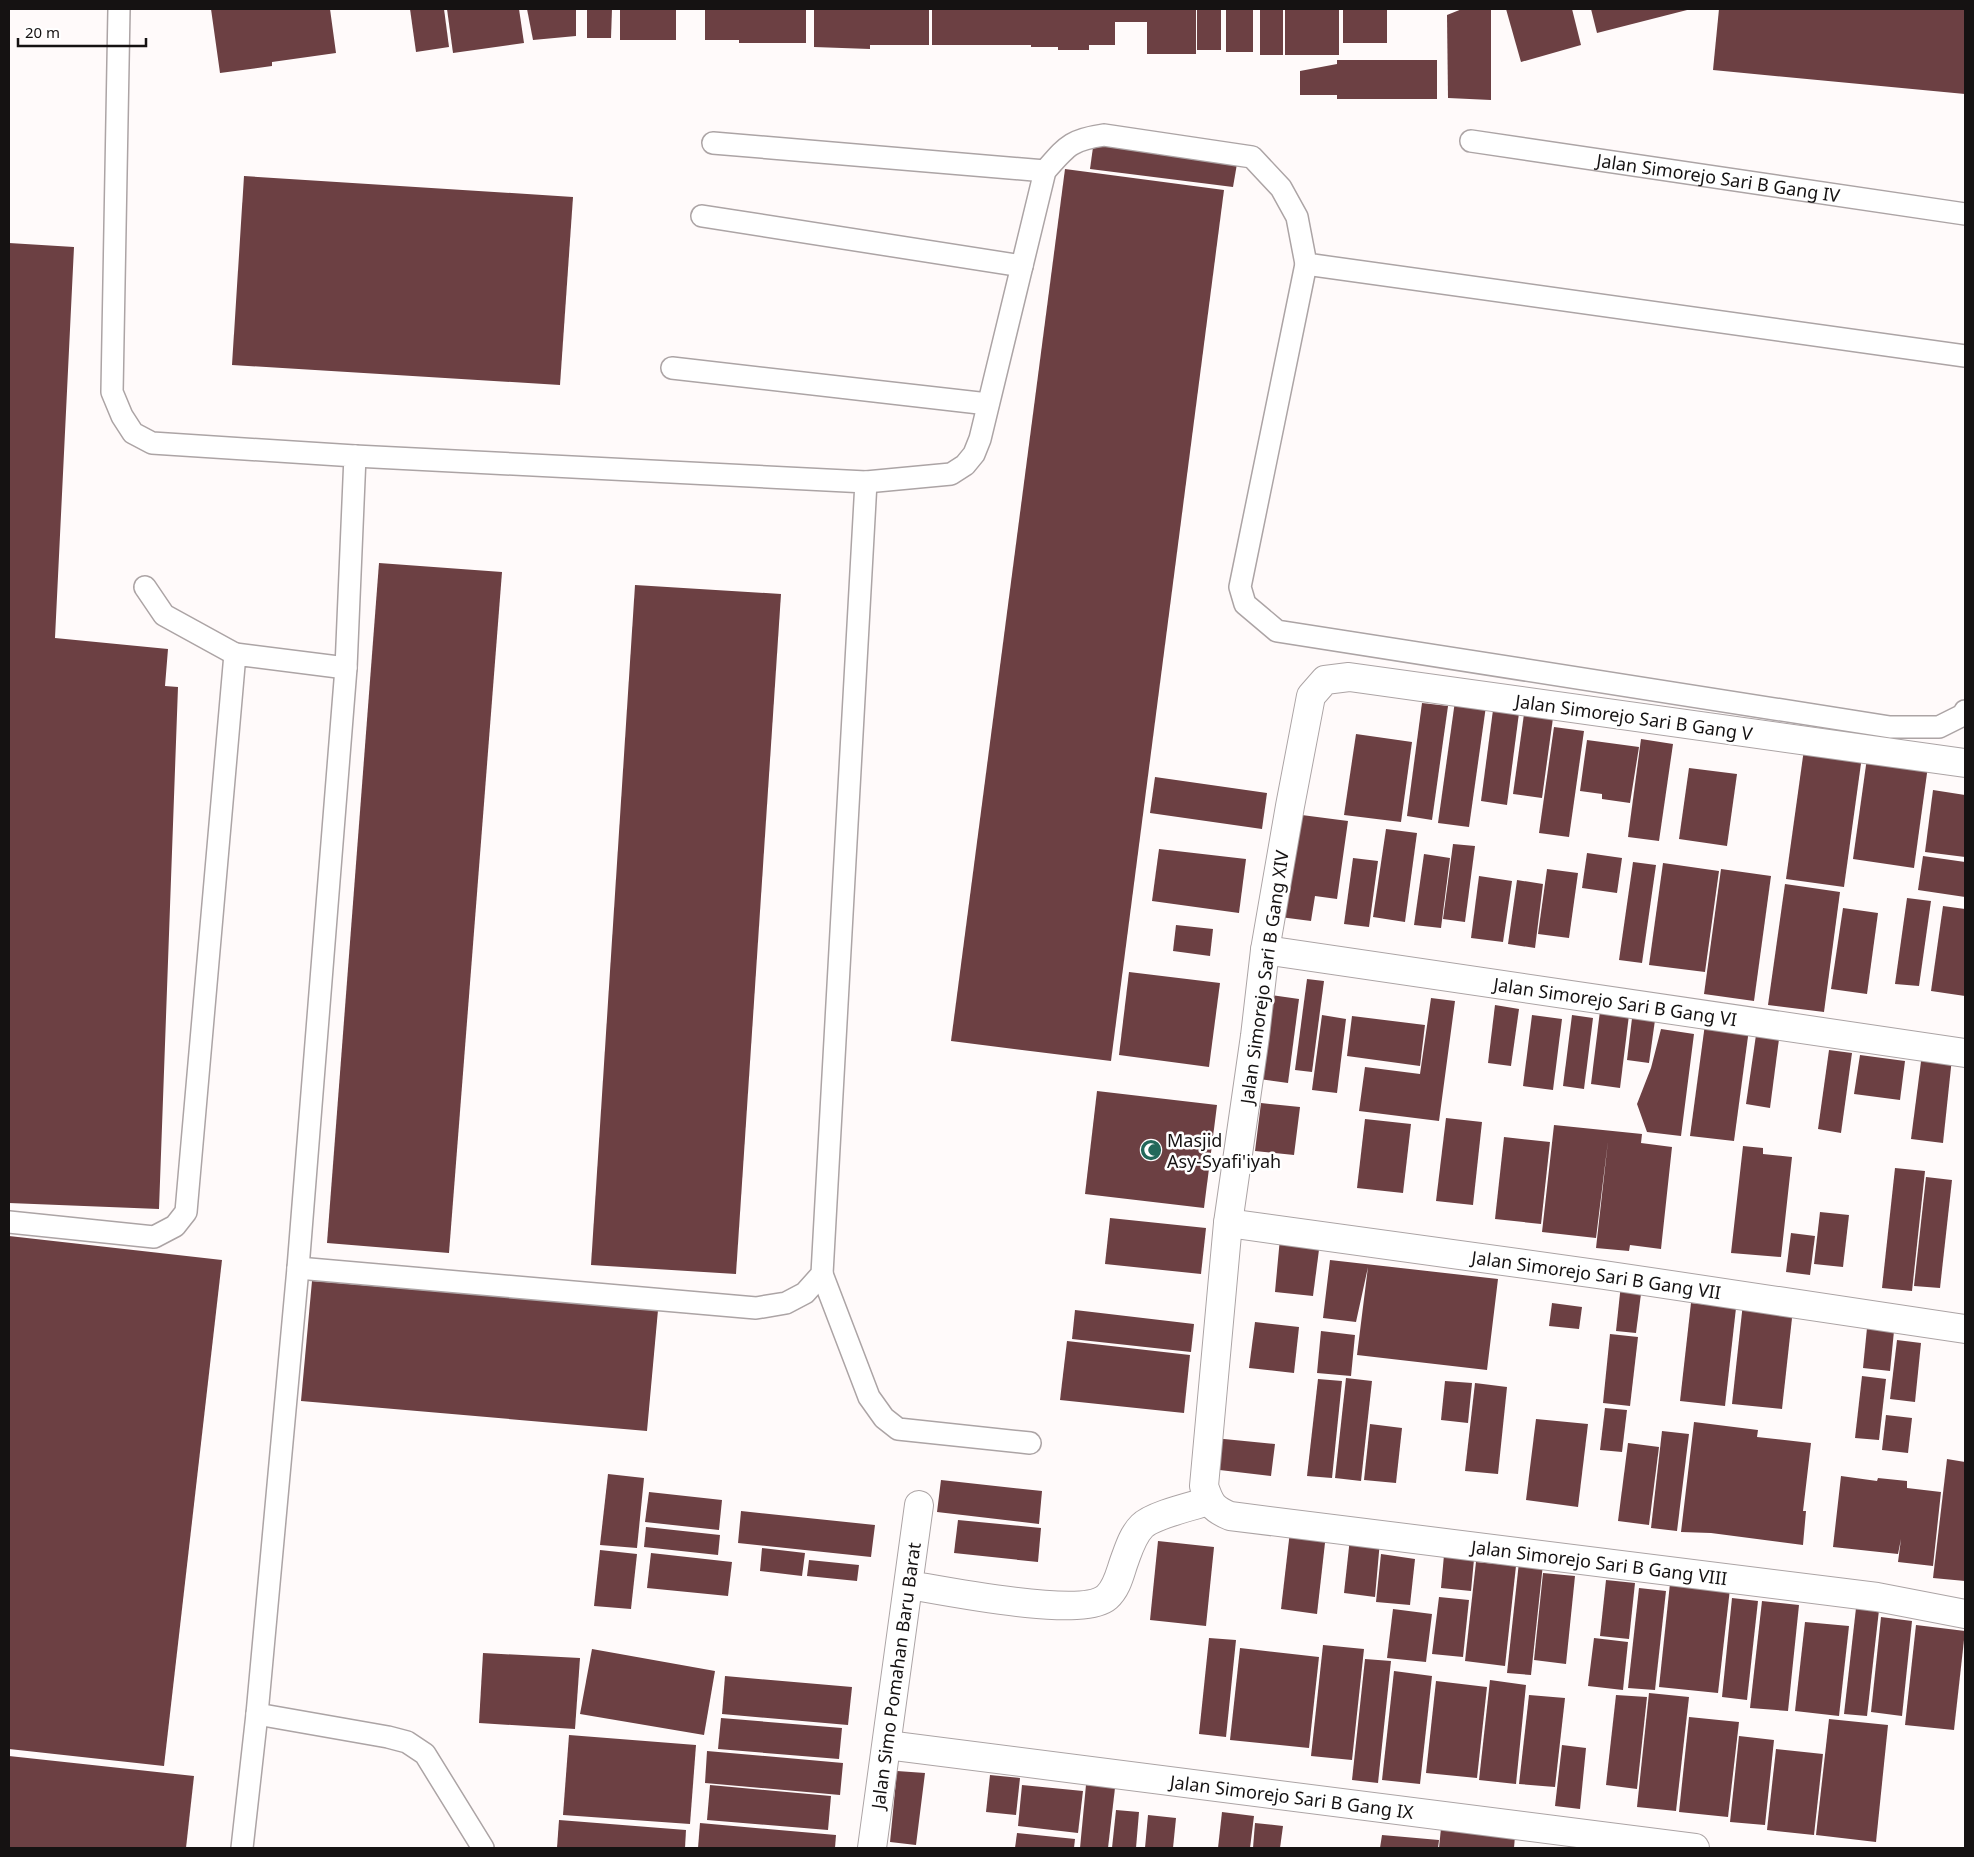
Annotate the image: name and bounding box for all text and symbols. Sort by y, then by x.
scale bar [18,15,145,47]
text: 20 m [25,22,60,42]
street label: Jalan Simorejo Sari B Gang IV [1593,147,1842,207]
street label: Jalan Simorejo Sari B Gang V [1512,688,1754,746]
street label: Jalan Simorejo Sari B Gang XIV [1234,848,1294,1107]
street label: Jalan Simorejo Sari B Gang VI [1490,971,1738,1031]
place label: Masjid Asy-Syafi'iyah [1167,1128,1281,1173]
mosque icon: Masjid Asy-Syafi'iyah [1139,1138,1163,1162]
street label: Jalan Simorejo Sari B Gang VII [1468,1245,1723,1304]
street label: Jalan Simorejo Sari B Gang VIII [1468,1534,1729,1590]
street label: Jalan Simo Pomahan Baru Barat [865,1540,926,1812]
street label: Jalan Simorejo Sari B Gang IX [1167,1769,1415,1824]

